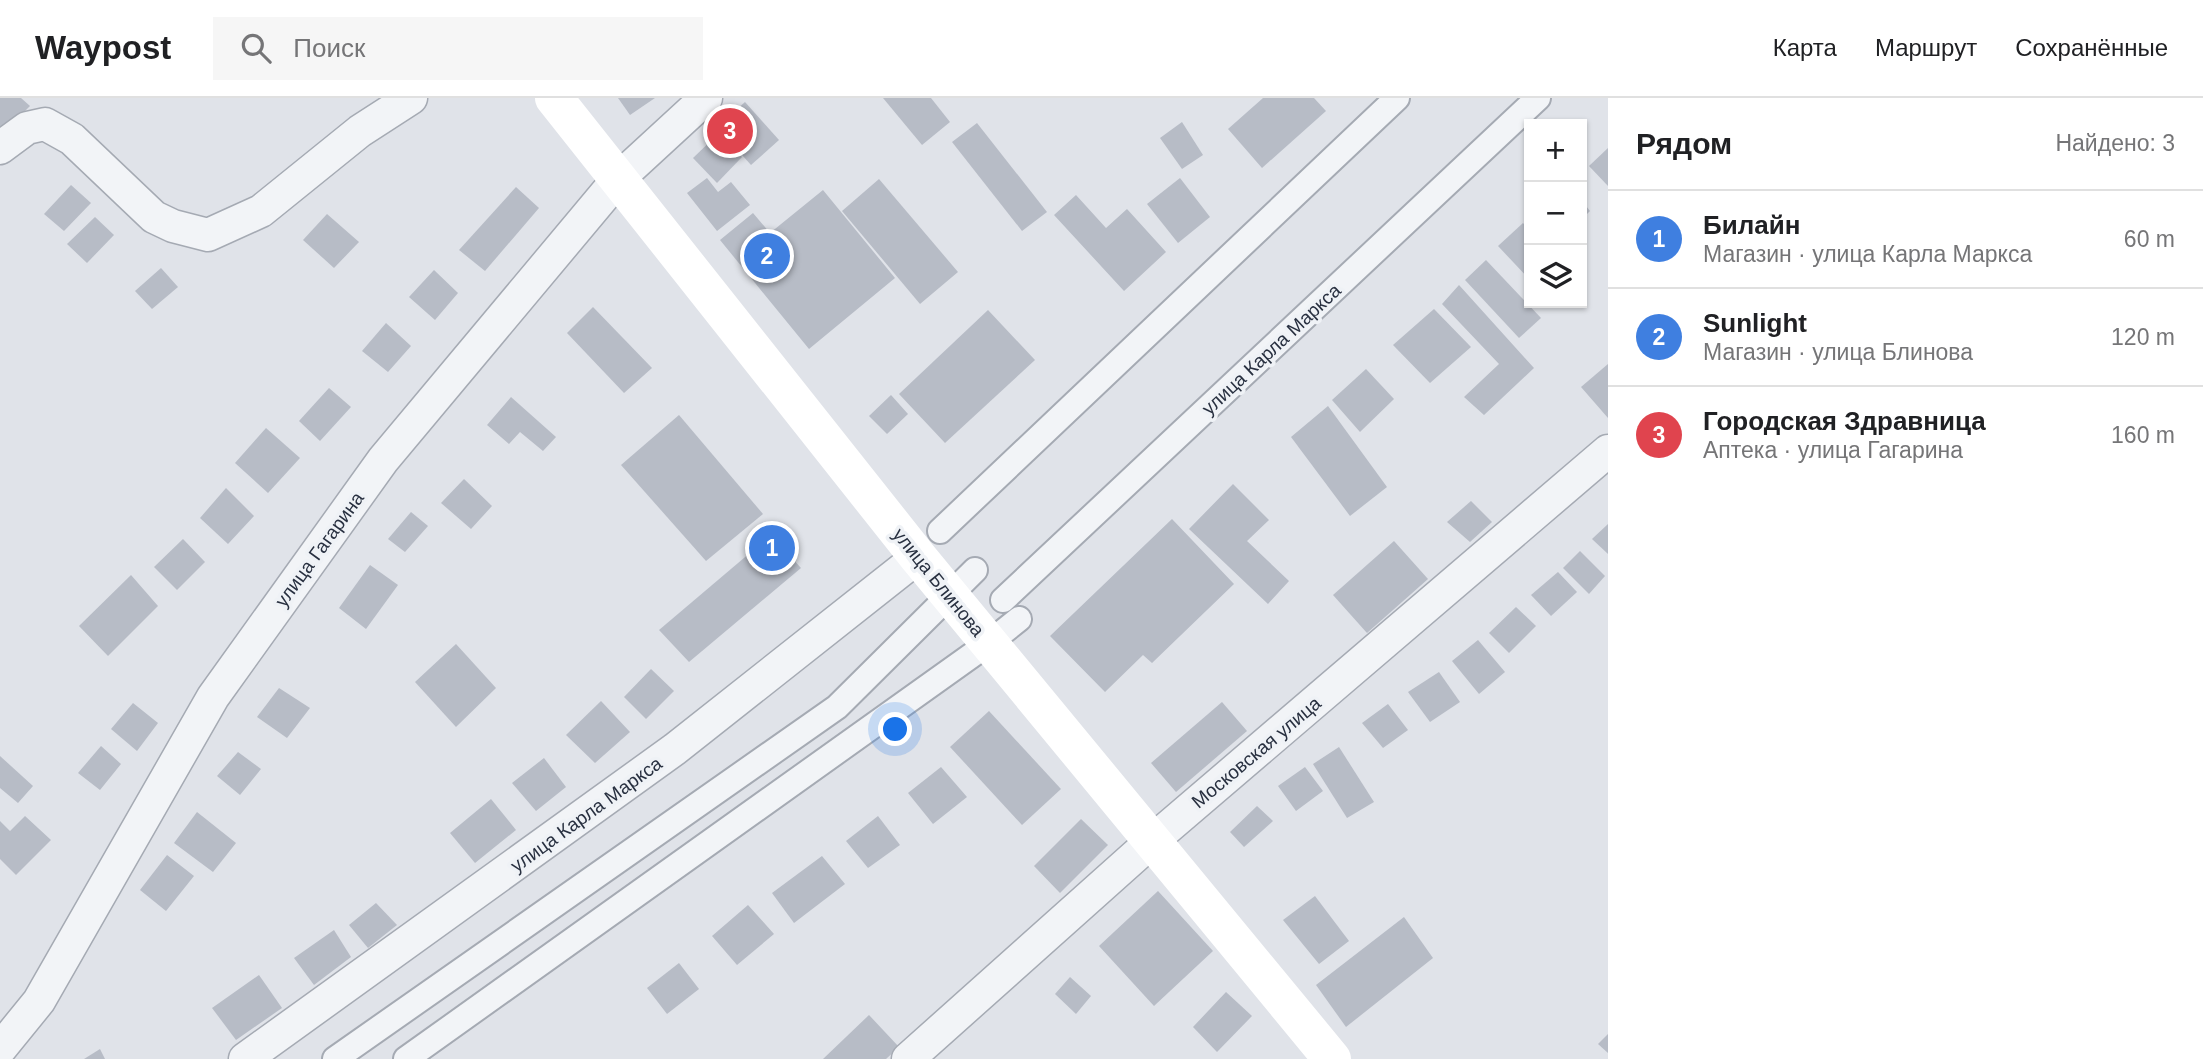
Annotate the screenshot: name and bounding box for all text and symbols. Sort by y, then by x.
search box [213,17,703,80]
text: Waypost [35,29,171,66]
icon: search [237,29,275,67]
text: Поиск [293,33,365,63]
text: Карта [1773,34,1837,61]
text: Маршрут [1875,34,1977,61]
text: Сохранённые [2015,34,2168,61]
pin: 3 [707,105,753,157]
map controls [1524,119,1587,308]
button: + [1524,119,1587,182]
text: Рядом [1636,127,1732,160]
text: Найдено: 3 [2055,130,2175,156]
button: − [1524,182,1587,245]
text: Билайн [1703,210,1800,240]
text: 1 [1653,226,1665,252]
text: 60 m [2124,226,2175,252]
pin: 2 [744,230,790,282]
text: Магазин · улица Карла Маркса [1703,241,2032,267]
button: layers [1524,245,1587,308]
street label: улица Карла Маркса [1198,279,1345,419]
text: Sunlight [1703,308,1807,338]
text: 2 [1653,324,1665,350]
text: 120 m [2111,324,2175,350]
text: Магазин · улица Блинова [1703,339,1973,365]
text: Городская Здравница [1703,406,1986,436]
text: 3 [1653,422,1665,448]
text: 160 m [2111,422,2175,448]
text: Аптека · улица Гагарина [1703,437,1963,463]
street label: улица Гагарина [271,488,368,611]
pin: 1 [749,522,795,574]
street label: улица Блинова [889,524,989,641]
street label: Московская улица [1188,692,1325,812]
your location [878,712,912,746]
street label: улица Карла Маркса [507,752,666,876]

